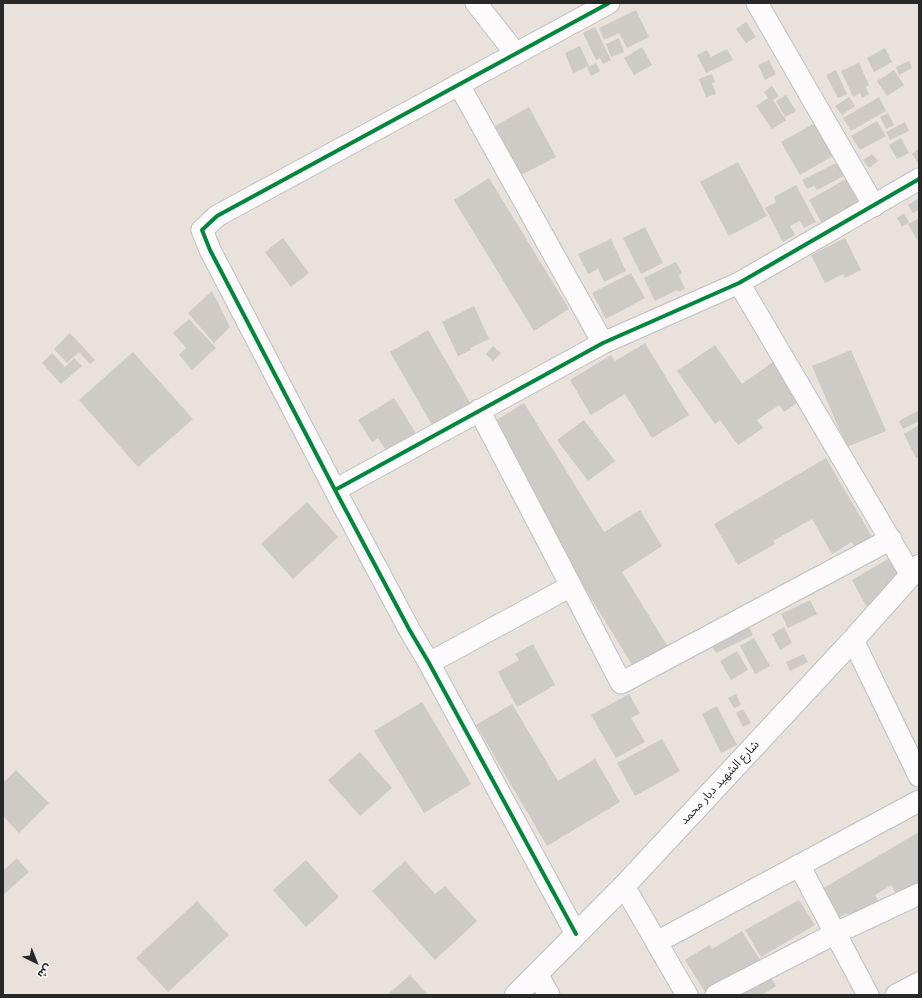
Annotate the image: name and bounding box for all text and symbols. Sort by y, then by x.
street label: شارع الشهيد دبار محمد [677,738,763,828]
north arrow [16,942,56,982]
text: ش [35,961,54,981]

